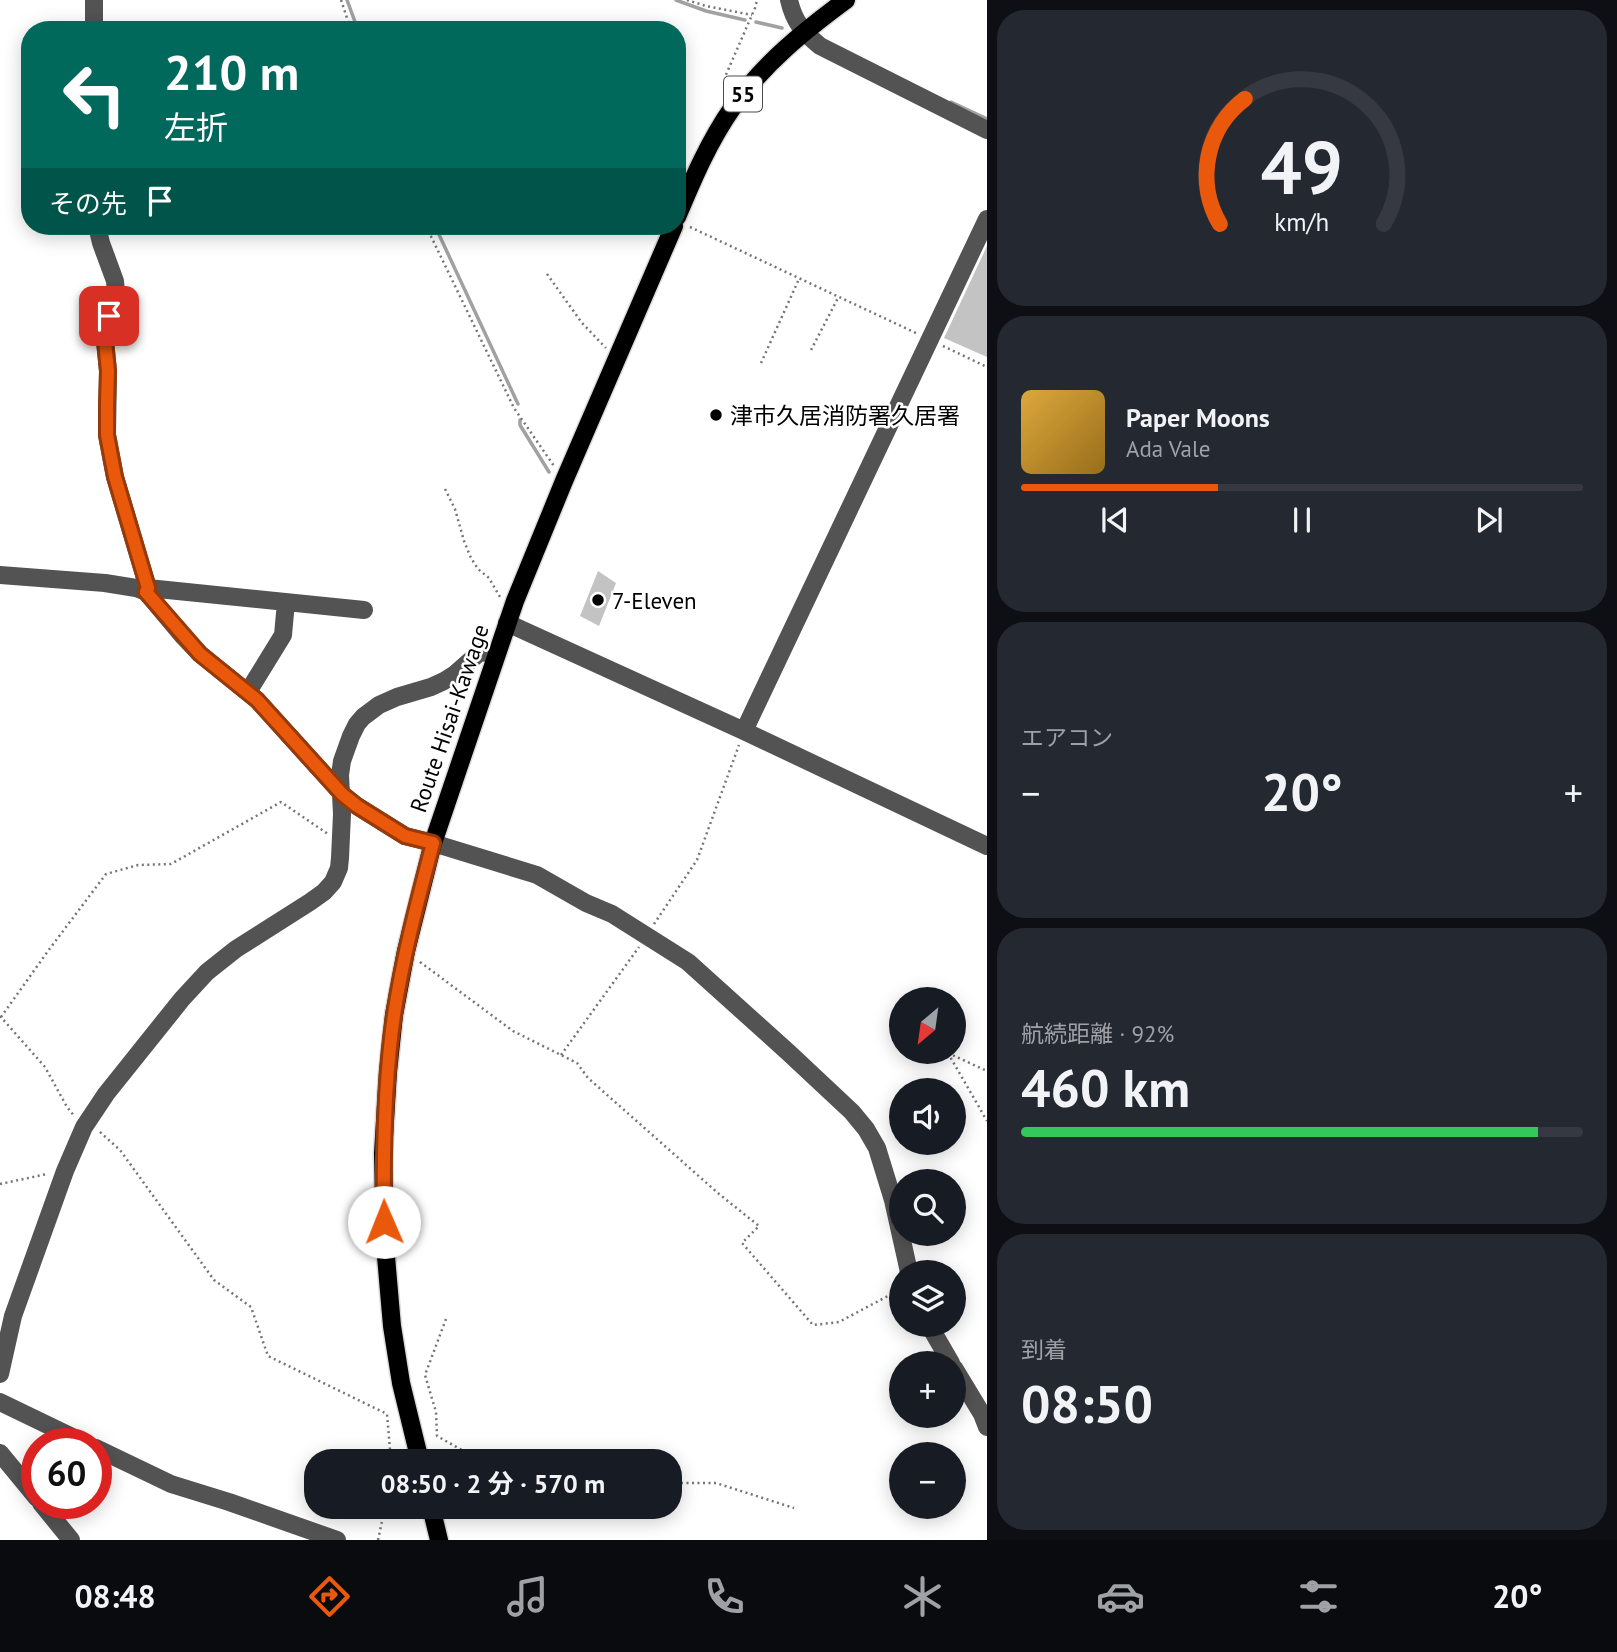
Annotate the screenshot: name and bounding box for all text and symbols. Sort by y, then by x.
text: 210 m [164,40,299,104]
icon: left [49,49,140,140]
road number: 55 [724,76,762,112]
text: 左折 [164,106,228,148]
text: 49 [1261,120,1343,214]
icon: arrive [141,182,179,220]
text: その先 [49,187,127,220]
text: km/h [1275,206,1329,238]
pin [79,286,139,346]
icon: arrive [90,297,128,335]
place label: 津市久居消防署久居署 [730,401,960,430]
text: Paper Moons [1126,401,1270,434]
marker: 津市久居消防署久居署 [708,407,724,423]
text: Ada Vale [1126,434,1210,463]
icon: previous [1096,501,1134,539]
icon: pause [1283,501,1321,539]
icon: next [1470,501,1508,539]
place label: 7-Eleven [612,586,697,615]
marker: 7-Eleven [590,592,606,608]
street label: Route Hisai-Kawage [403,620,495,816]
text: エアコン [1021,723,1113,752]
text: 20° [1261,758,1343,825]
text: − [1021,768,1040,817]
text: + [1564,768,1583,817]
north arrow [889,987,966,1064]
map controls [889,987,966,1519]
text: 航続距離 · 92% [1021,1019,1174,1048]
text: 460 km [1021,1054,1190,1121]
button: sound [889,1078,966,1155]
button: search [889,1169,966,1246]
position arrow [347,1185,421,1259]
button: layers [889,1260,966,1337]
text: 到着 [1021,1335,1067,1364]
button: + [889,1351,966,1428]
text: 08:50 [1021,1370,1153,1437]
speed limit sign: 60 [21,1428,112,1519]
button: − [889,1442,966,1519]
text: 08:50 · 2 分 · 570 m [381,1467,605,1500]
icon: directions [305,1572,354,1621]
icon: music [503,1572,552,1621]
icon: phone [700,1572,749,1621]
icon: climate [898,1572,947,1621]
icon: car [1096,1572,1145,1621]
icon: filters [1294,1572,1343,1621]
text: 08:48 [74,1575,156,1617]
text: 20° [1492,1575,1543,1617]

